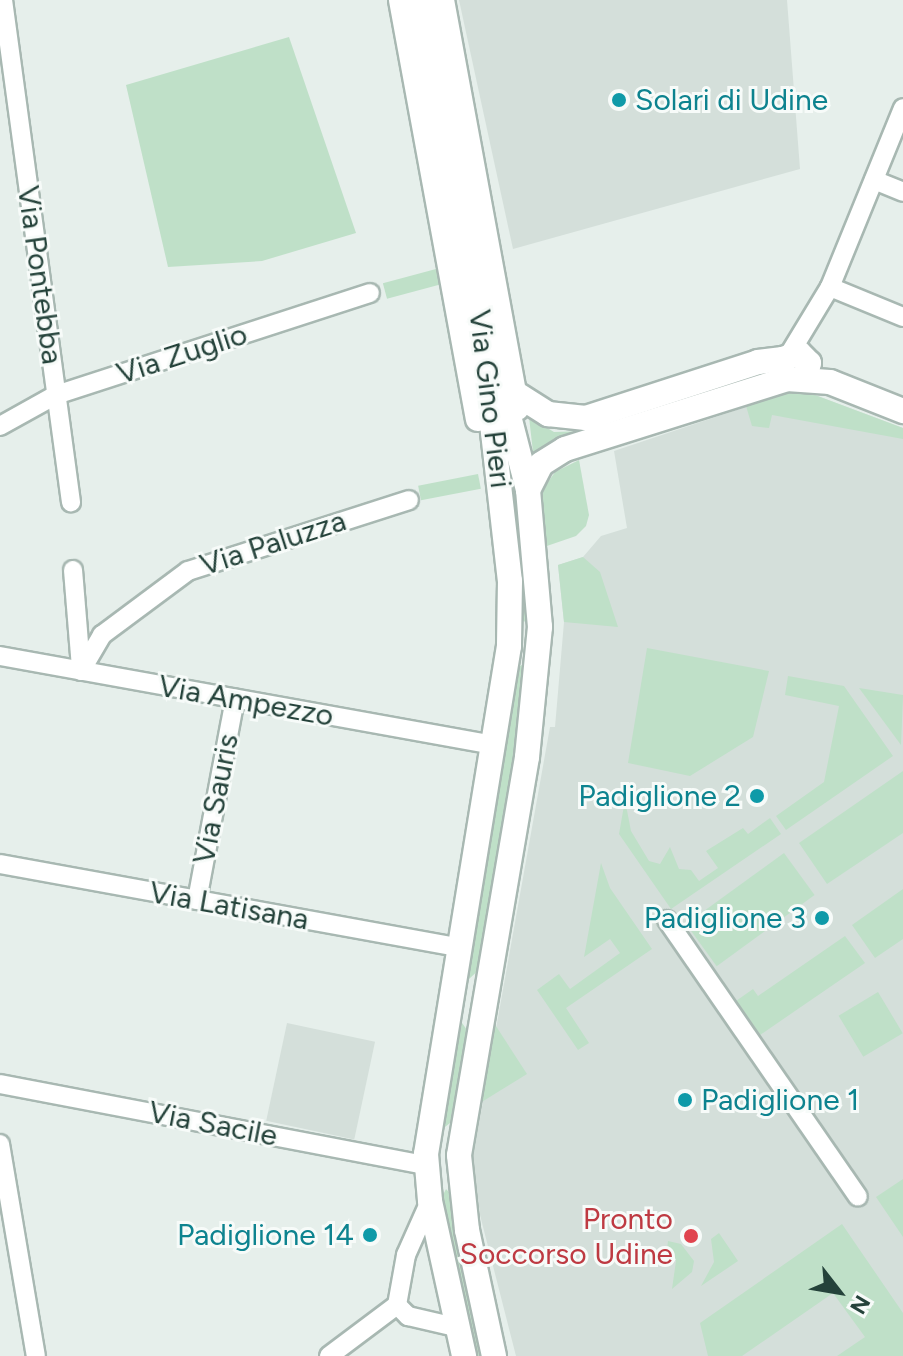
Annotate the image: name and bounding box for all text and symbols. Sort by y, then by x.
place label: Solari di Udine [635,82,828,118]
marker: Solari di Udine [610,91,628,109]
street label: Via Pontebba [10,183,70,367]
street label: Via Gino Pieri [461,308,519,490]
street label: Via Zuglio [112,316,252,392]
street label: Via Paluzza [196,503,350,583]
street label: Via Ampezzo [156,668,336,734]
street label: Via Sauris [186,731,246,867]
place label: Padiglione 2 [578,778,741,814]
marker: Padiglione 2 [748,787,766,805]
street label: Via Latisana [147,874,311,938]
place label: Padiglione 3 [644,900,806,936]
marker: Padiglione 3 [813,909,831,927]
place label: Padiglione 1 [701,1082,859,1118]
marker: Padiglione 1 [676,1091,694,1109]
street label: Via Sacile [146,1094,280,1154]
place label: Pronto Soccorso Udine [460,1201,673,1272]
place label: Padiglione 14 [177,1217,354,1253]
marker: Pronto Soccorso Udine [680,1225,702,1247]
marker: Padiglione 14 [361,1226,379,1244]
north arrow [799,1252,879,1332]
text: N [844,1290,876,1319]

